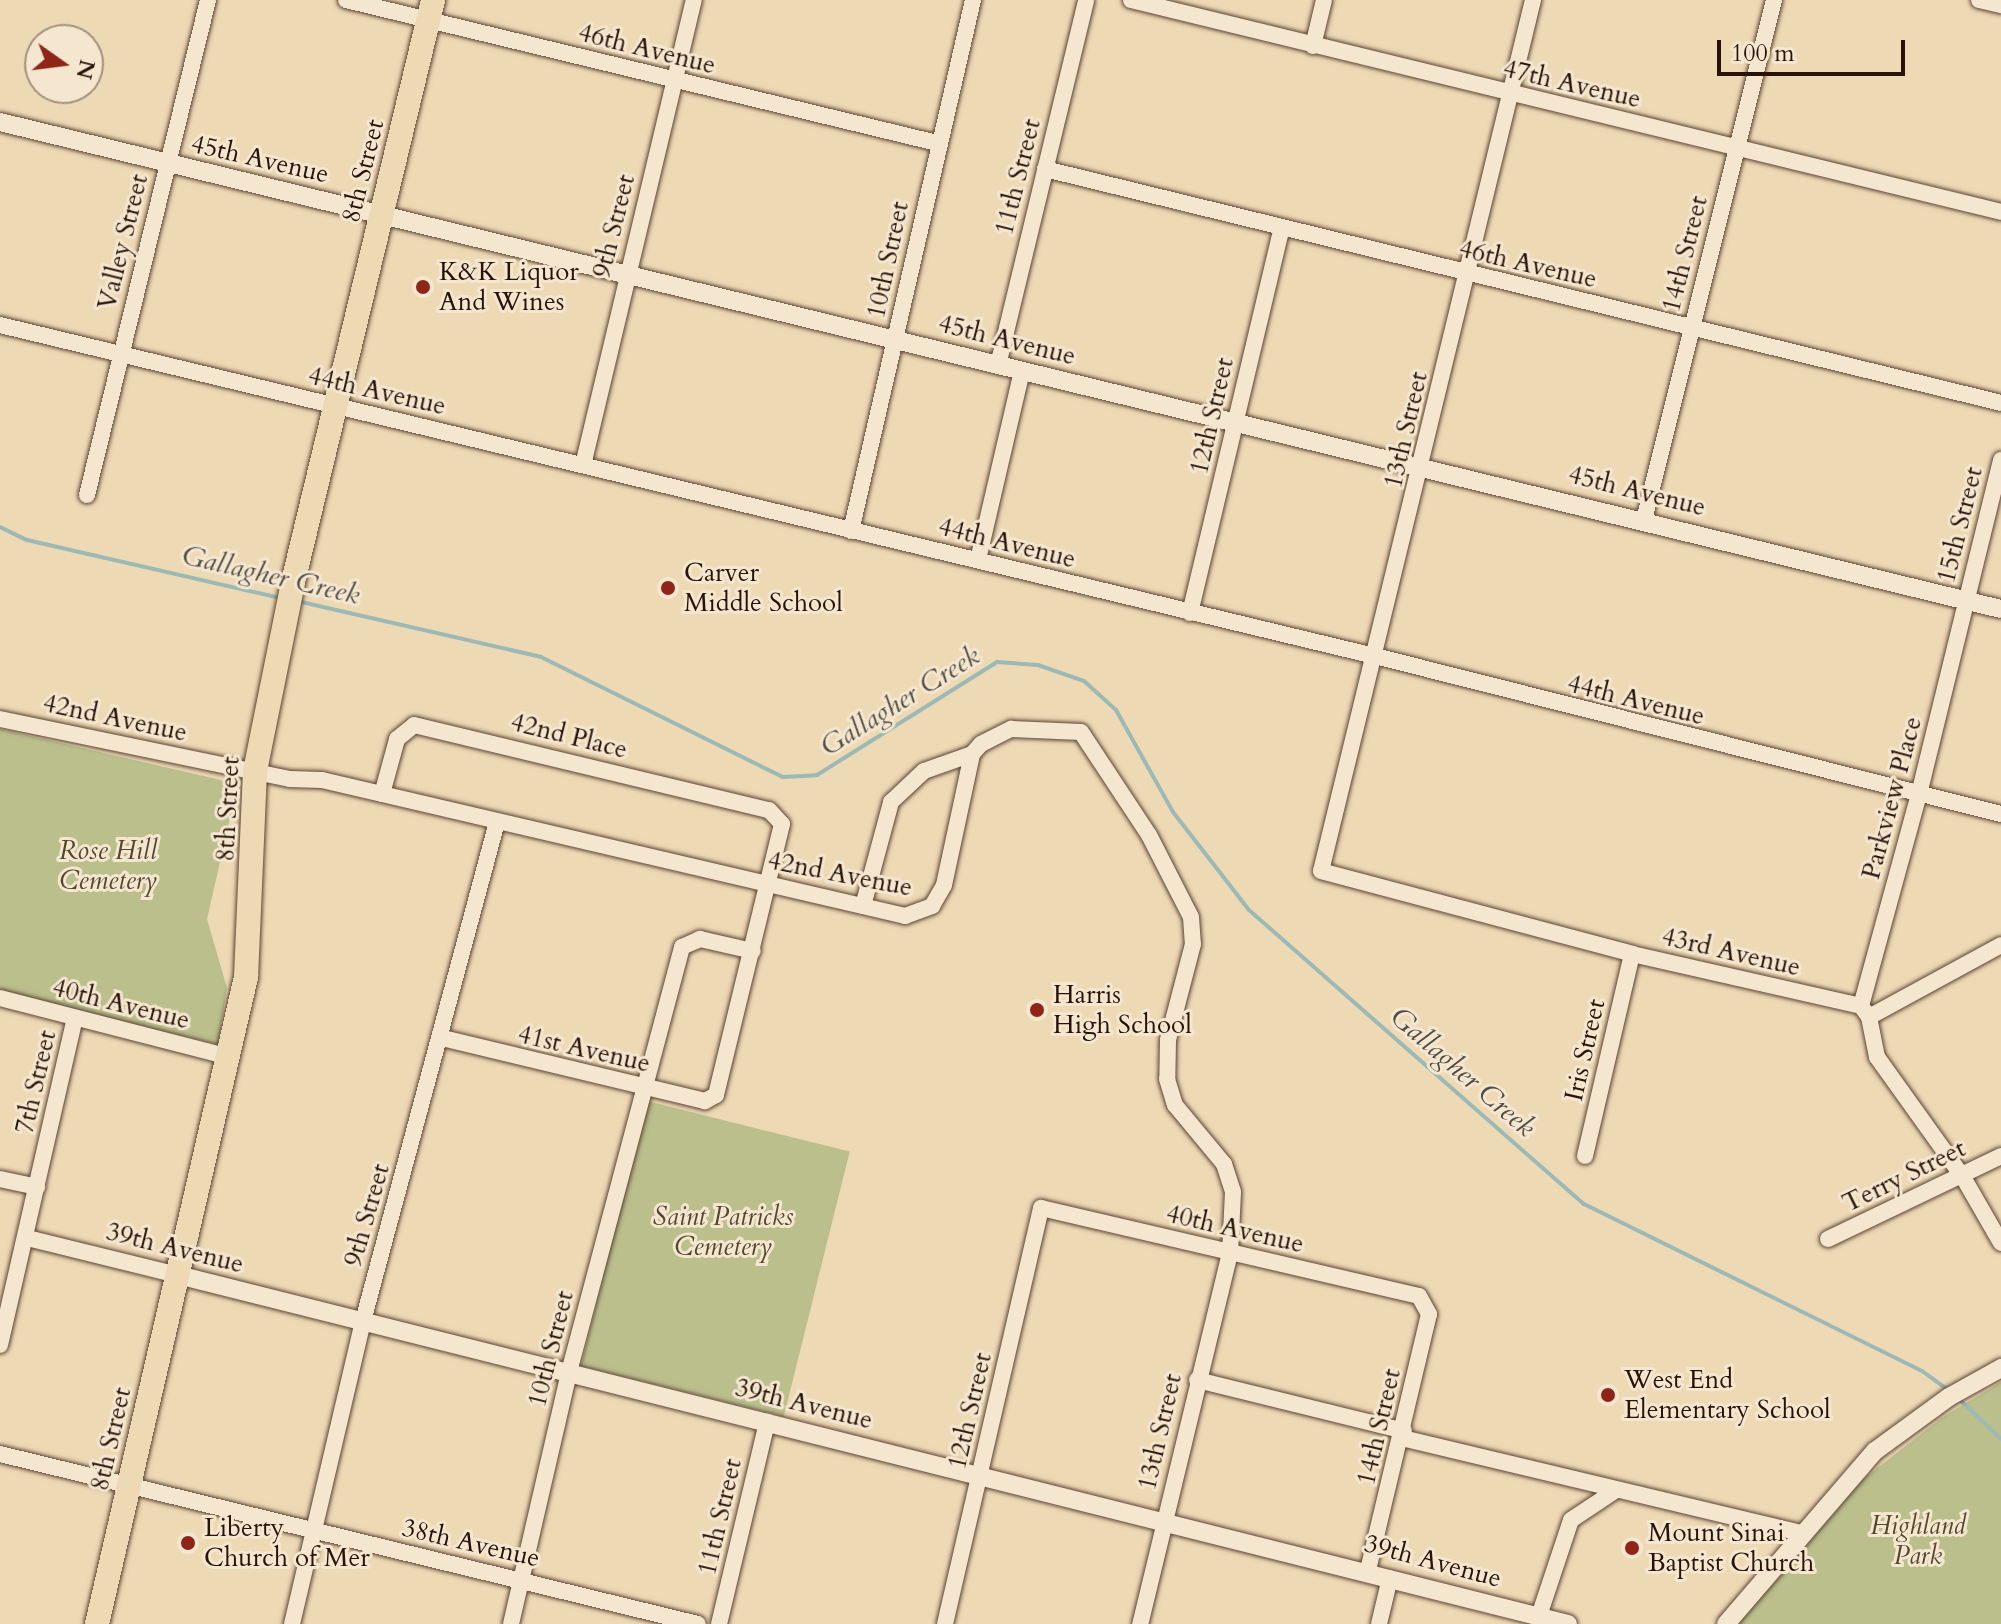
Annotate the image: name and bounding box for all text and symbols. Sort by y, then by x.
street label: 46th Avenue [575,17,719,81]
north arrow [24,24,104,104]
scale bar [1721,24,1909,74]
text: 100 m [1731,37,1795,70]
street label: 47th Avenue [1500,53,1644,115]
text: N [68,56,102,82]
street label: 8th Street [335,116,391,226]
street label: 11th Street [989,116,1047,238]
street label: 45th Avenue [188,128,332,190]
street label: Valley Street [91,171,155,313]
street label: 9th Street [586,171,642,281]
street label: 14th Street [1656,193,1714,315]
street label: 10th Street [860,199,916,321]
street label: 46th Avenue [1456,233,1600,295]
place label: K&K Liquor And Wines [439,256,579,318]
marker: K&K Liquor And Wines [414,278,432,296]
street label: 45th Avenue [935,308,1079,372]
street label: 12th Street [1183,355,1241,477]
street label: 44th Avenue [305,360,449,422]
street label: 13th Street [1377,369,1435,491]
street label: 45th Avenue [1565,459,1709,523]
street label: 15th Street [1931,464,1989,586]
street label: 44th Avenue [935,511,1079,575]
water label: Gallagher Creek [179,538,363,612]
place label: Carver Middle School [684,557,843,618]
marker: Carver Middle School [659,579,677,597]
water label: Gallagher Creek [814,639,986,763]
street label: 44th Avenue [1564,668,1708,732]
street label: 42nd Avenue [40,688,190,748]
street label: 42nd Place [507,706,631,766]
street label: Parkview Place [1855,713,1929,883]
street label: 8th Street [210,756,246,862]
park label: Rose Hill Cemetery [59,835,157,896]
street label: 42nd Avenue [765,845,915,903]
street label: 43rd Avenue [1659,921,1803,983]
street label: 40th Avenue [49,972,193,1036]
place label: Harris High School [1053,979,1192,1040]
street label: Iris Street [1558,996,1612,1104]
water label: Gallagher Creek [1384,1000,1542,1144]
marker: Harris High School [1028,1001,1046,1019]
street label: 41st Avenue [515,1019,653,1079]
street label: 7th Street [9,1027,63,1137]
street label: Terry Street [1837,1133,1971,1219]
street label: 9th Street [337,1160,397,1270]
street label: 40th Avenue [1163,1198,1307,1260]
park label: Saint Patricks Cemetery [653,1201,793,1262]
street label: 39th Avenue [103,1216,247,1280]
street label: 10th Street [522,1288,580,1410]
street label: 12th Street [941,1350,999,1472]
place label: West End Elementary School [1624,1364,1831,1426]
street label: 14th Street [1350,1366,1408,1488]
street label: 13th Street [1131,1371,1189,1493]
street label: 39th Avenue [732,1372,876,1436]
street label: 8th Street [84,1384,138,1494]
marker: West End Elementary School [1599,1386,1617,1404]
street label: 11th Street [691,1456,749,1578]
park label: Highland Park [1870,1510,1966,1572]
place label: Liberty Church of Mer [204,1512,370,1574]
street label: 38th Avenue [399,1512,543,1574]
place label: Mount Sinai Baptist Church [1648,1517,1814,1578]
street label: 39th Avenue [1361,1528,1505,1594]
marker: Liberty Church of Mer [179,1534,197,1552]
marker: Mount Sinai Baptist Church [1623,1539,1641,1557]

